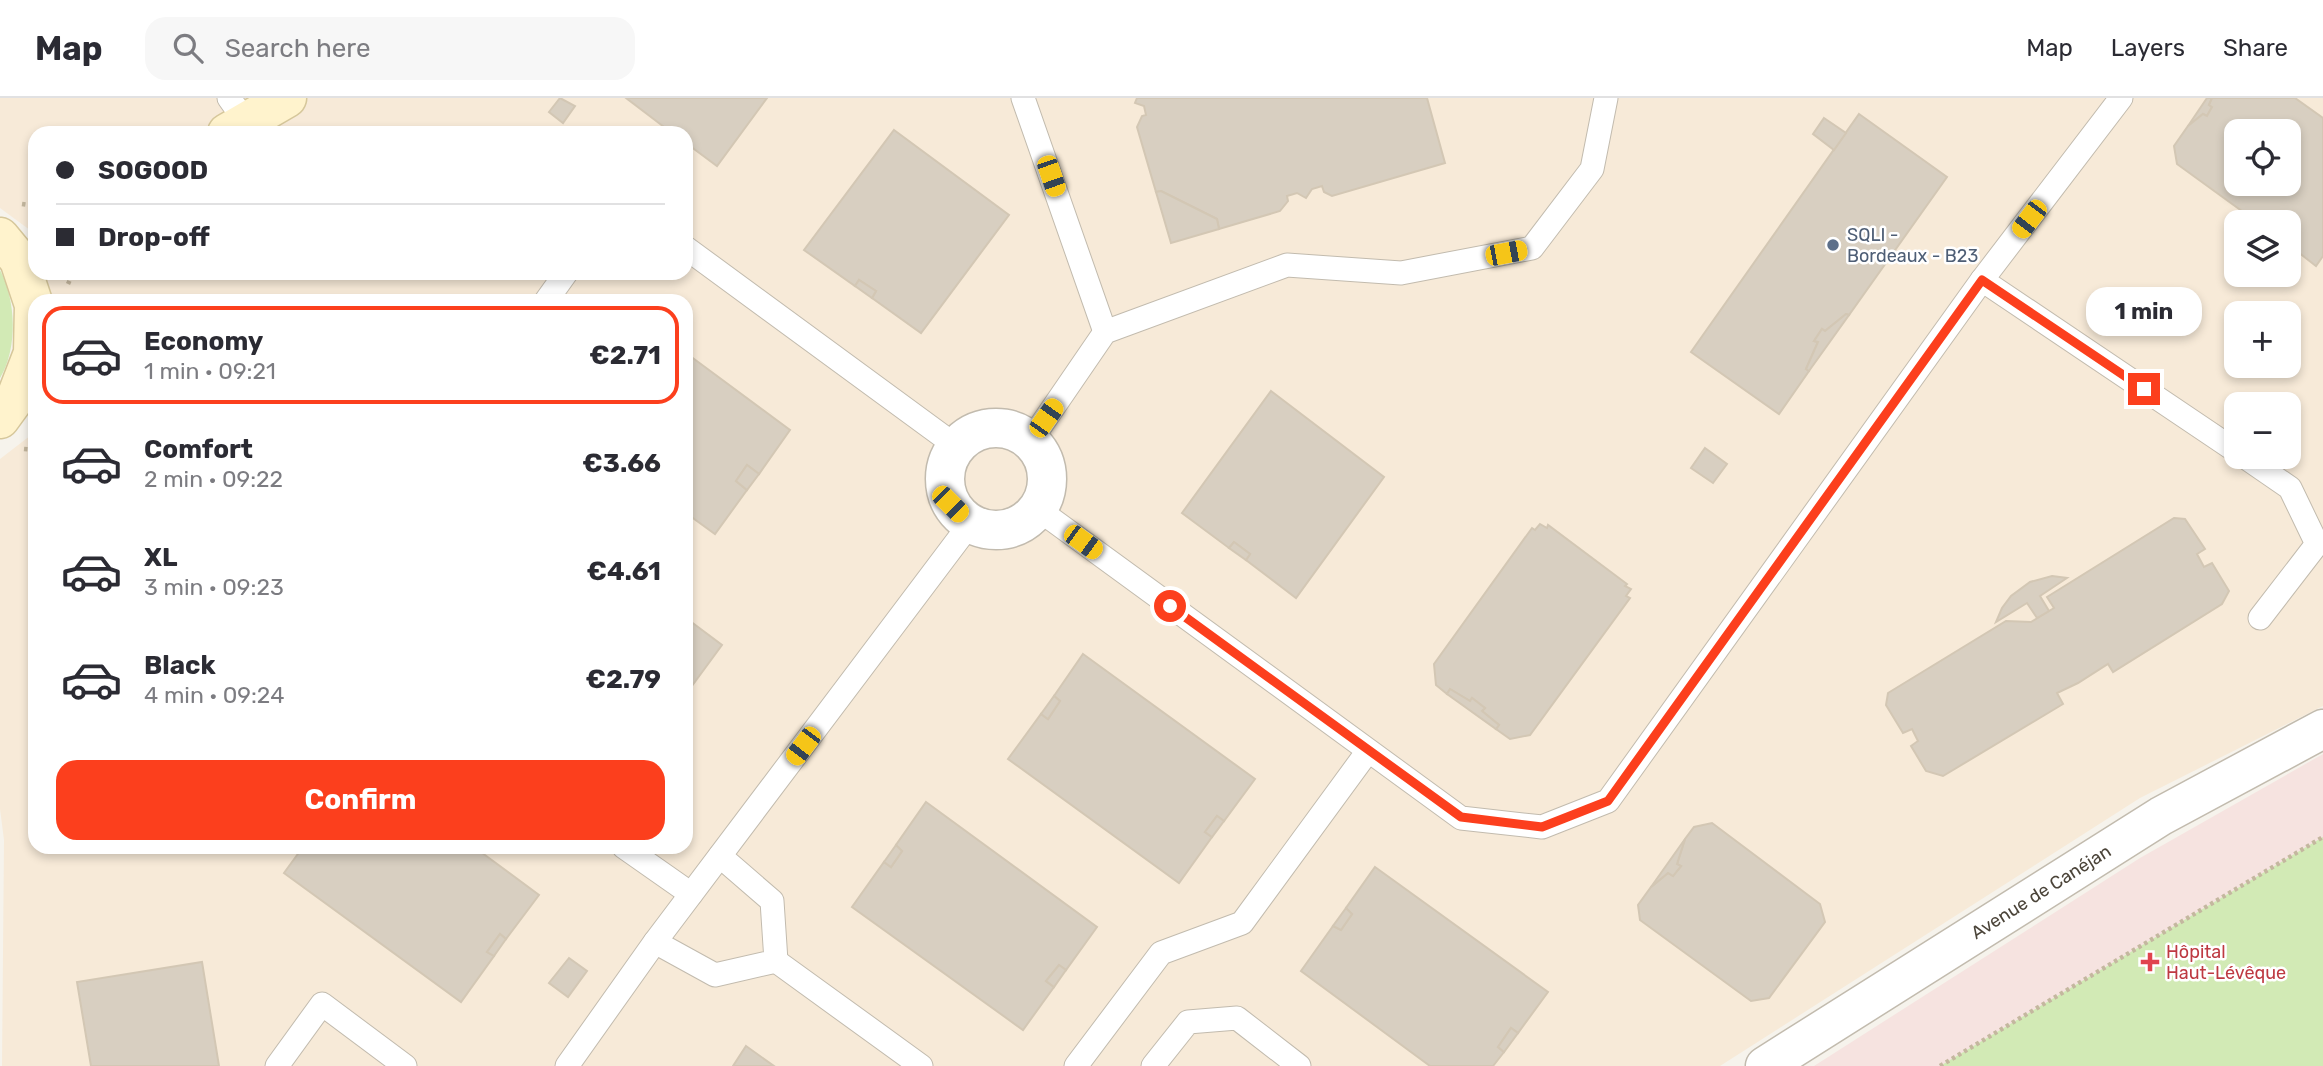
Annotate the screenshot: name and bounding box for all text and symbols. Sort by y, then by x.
search box [145,17,635,80]
text: Map [35,29,103,68]
icon: search [169,29,207,67]
text: Search here [225,33,370,64]
text: Map [2026,34,2073,62]
text: Layers [2111,34,2185,62]
text: Share [2223,34,2288,62]
map controls [2224,119,2301,469]
button: locate [2224,119,2301,196]
car [1035,153,1068,199]
text: SOGOOD [98,155,208,186]
car [2008,196,2051,242]
button: layers [2224,210,2301,287]
text: Drop-off [98,222,210,253]
place label: SQLI - Bordeaux - B23 [1847,224,1978,267]
marker: SQLI - Bordeaux - B23 [1825,237,1841,253]
car [1484,239,1529,267]
callout: 1 min [2086,288,2202,336]
text: 1 min [2115,297,2173,325]
button: + [2224,301,2301,378]
icon: car [60,324,123,387]
text: Economy [144,326,263,357]
text: €2.71 [589,340,661,371]
text: 1 min · 09:21 [144,357,276,385]
route end [2128,373,2160,405]
button: − [2224,392,2301,469]
car [1026,395,1067,441]
icon: car [60,432,123,495]
text: Comfort [144,434,253,465]
text: €3.66 [582,448,661,479]
text: 2 min · 09:22 [144,465,283,493]
car [928,482,973,526]
car [1060,521,1107,563]
icon: car [60,540,123,603]
text: XL [144,542,177,573]
text: €4.61 [586,556,661,587]
text: 3 min · 09:23 [144,573,284,601]
route start [1154,590,1186,622]
icon: car [60,648,123,711]
text: Black [144,650,216,681]
text: €2.79 [586,664,661,695]
text: 4 min · 09:24 [144,681,284,709]
car [782,723,825,769]
button: Confirm [56,760,665,840]
street label: Avenue de Canéjan [1967,840,2115,944]
place label: Hôpital Haut-Lévêque [2166,941,2286,984]
marker: Hôpital Haut-Lévêque [2140,952,2160,972]

